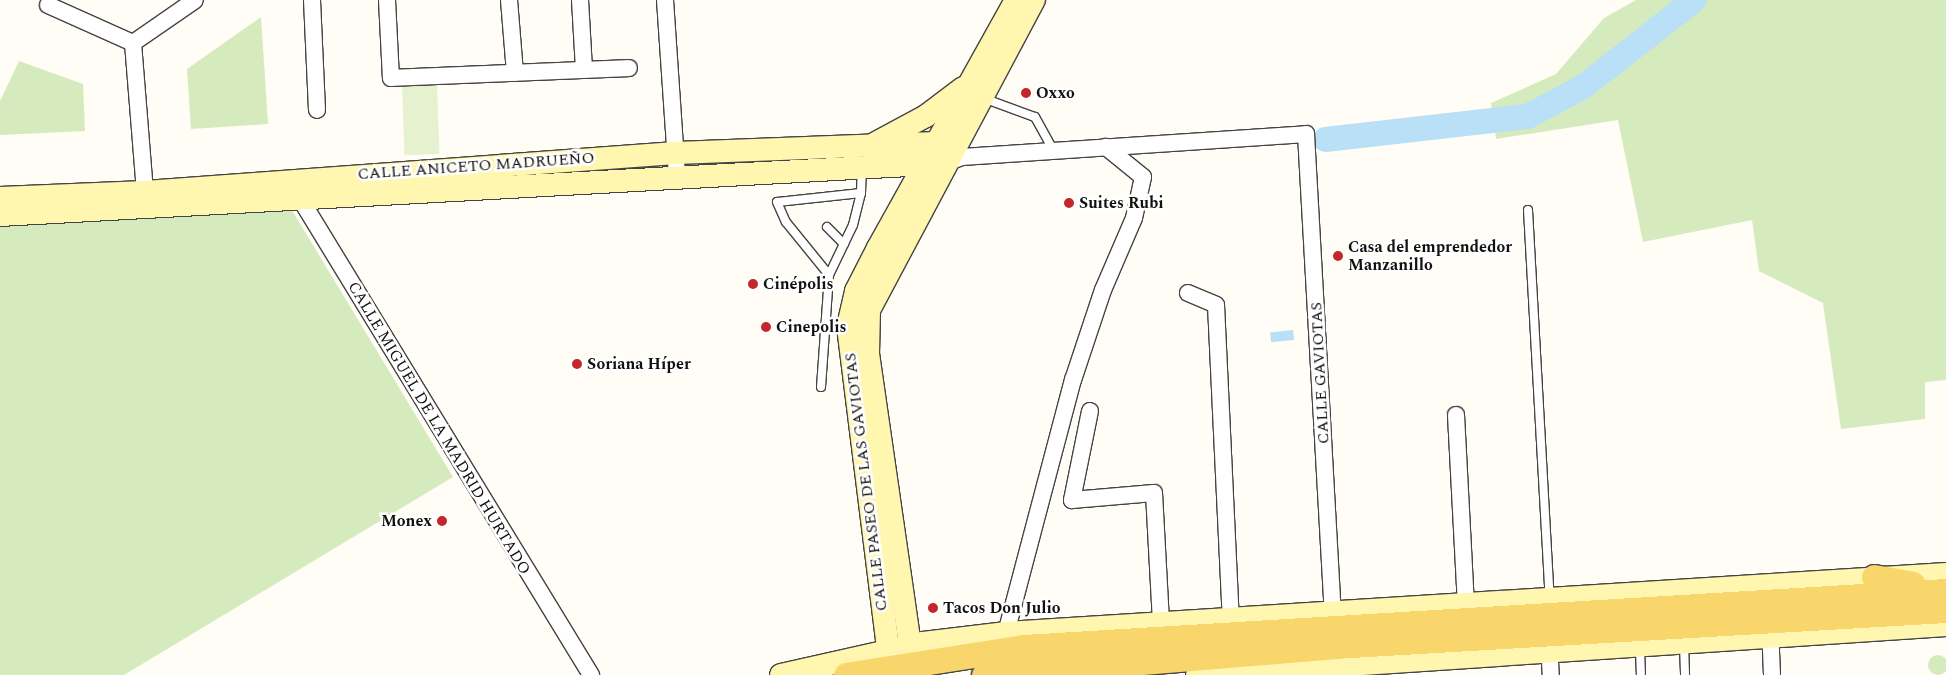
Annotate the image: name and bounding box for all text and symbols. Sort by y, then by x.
place label: Oxxo [1036,83,1075,103]
marker: Oxxo [1020,87,1032,99]
street label: CALLE ANICETO MADRUEÑO [357,148,595,184]
place label: Suites Rubi [1079,193,1164,213]
marker: Suites Rubi [1063,197,1075,209]
place label: Casa del emprendedor Manzanillo [1348,237,1512,275]
marker: Casa del emprendedor Manzanillo [1332,250,1344,262]
place label: Cinépolis [763,274,833,294]
street label: CALLE MIGUEL DE LA MADRID HURTADO [344,278,534,578]
marker: Cinépolis [747,278,759,290]
street label: CALLE GAVIOTAS [1307,302,1333,444]
place label: Cinepolis [776,317,846,337]
marker: Cinepolis [760,321,772,333]
street label: CALLE PASEO DE LAS GAVIOTAS [841,352,891,612]
place label: Soriana Híper [587,354,691,374]
marker: Soriana Híper [571,358,583,370]
place label: Monex [381,511,432,531]
marker: Monex [436,515,448,527]
place label: Tacos Don Julio [943,598,1060,618]
marker: Tacos Don Julio [927,602,939,614]

